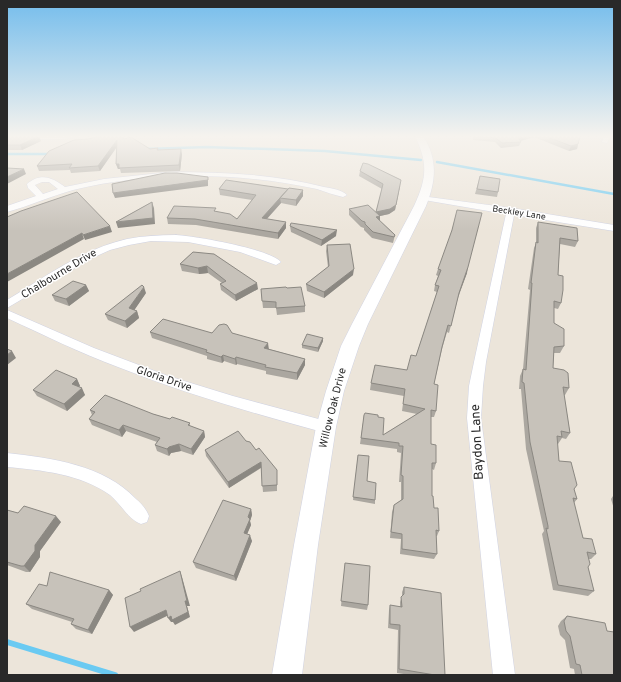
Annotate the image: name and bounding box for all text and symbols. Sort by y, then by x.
street label: Beckley Lane [491,203,547,223]
street label: Chalbourne Drive [19,246,100,302]
street label: Gloria Drive [134,363,194,395]
street label: Willow Oak Drive [316,366,350,450]
street label: Baydon Lane [468,404,488,480]

